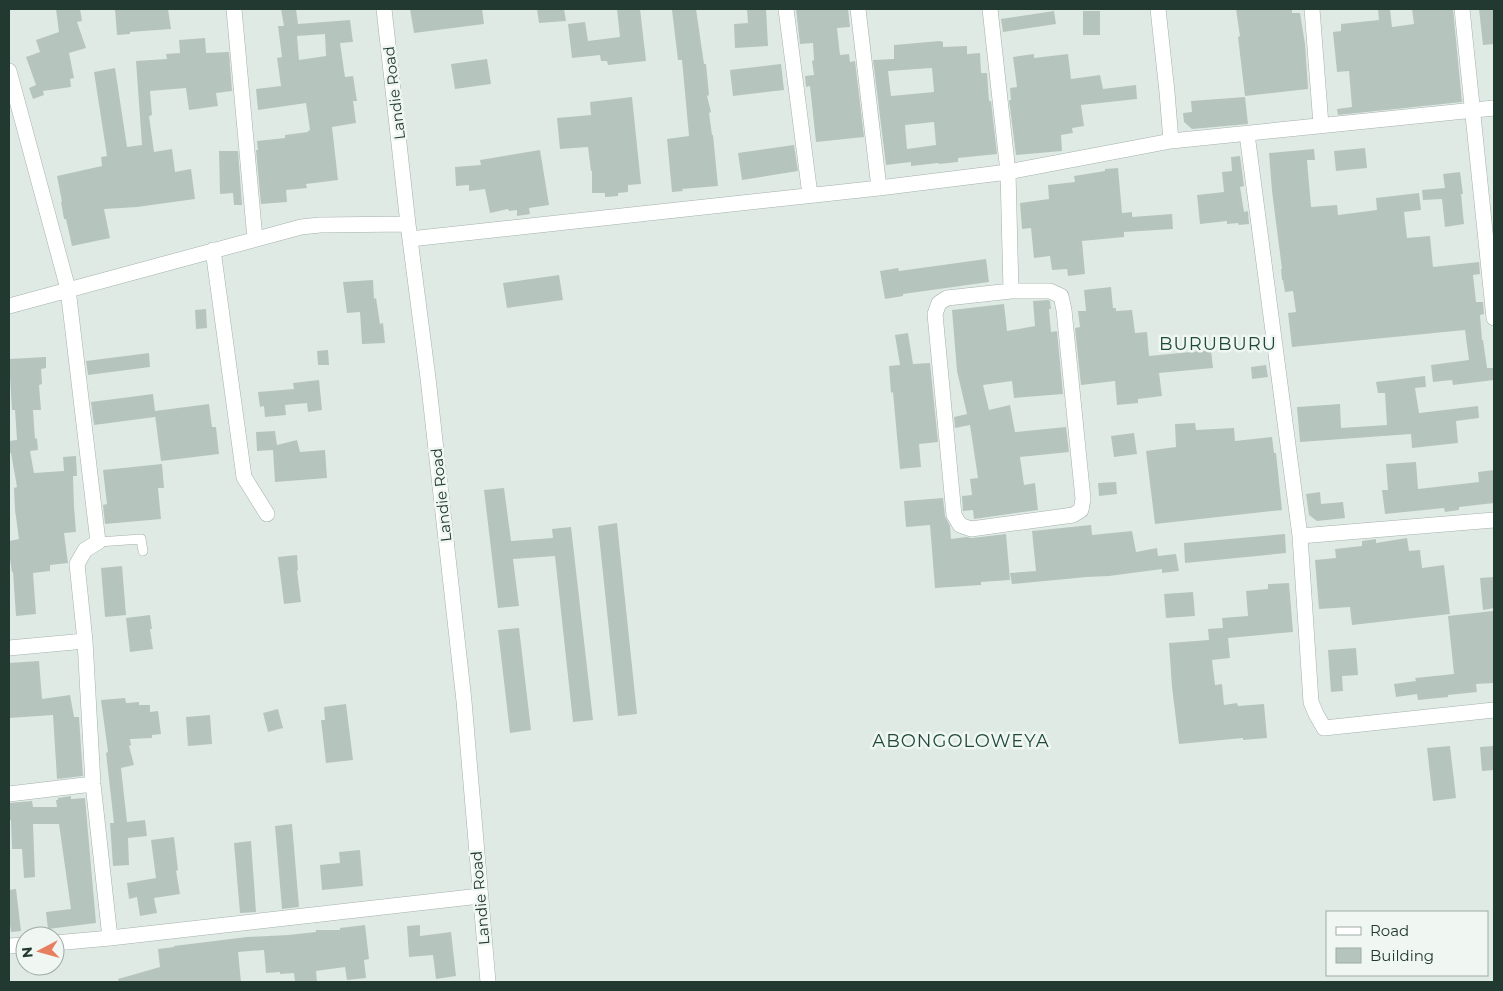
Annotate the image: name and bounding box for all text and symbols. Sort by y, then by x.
street label: Landie Road [379,45,409,141]
district label: BURUBURU [1159,333,1277,355]
street label: Landie Road [427,447,455,543]
district label: ABONGOLOWEYA [872,730,1050,752]
street label: Landie Road [466,850,494,946]
legend [1326,911,1488,976]
text: Road [1370,921,1409,940]
north arrow [15,926,65,976]
text: N [18,946,37,959]
text: Building [1370,946,1434,965]

